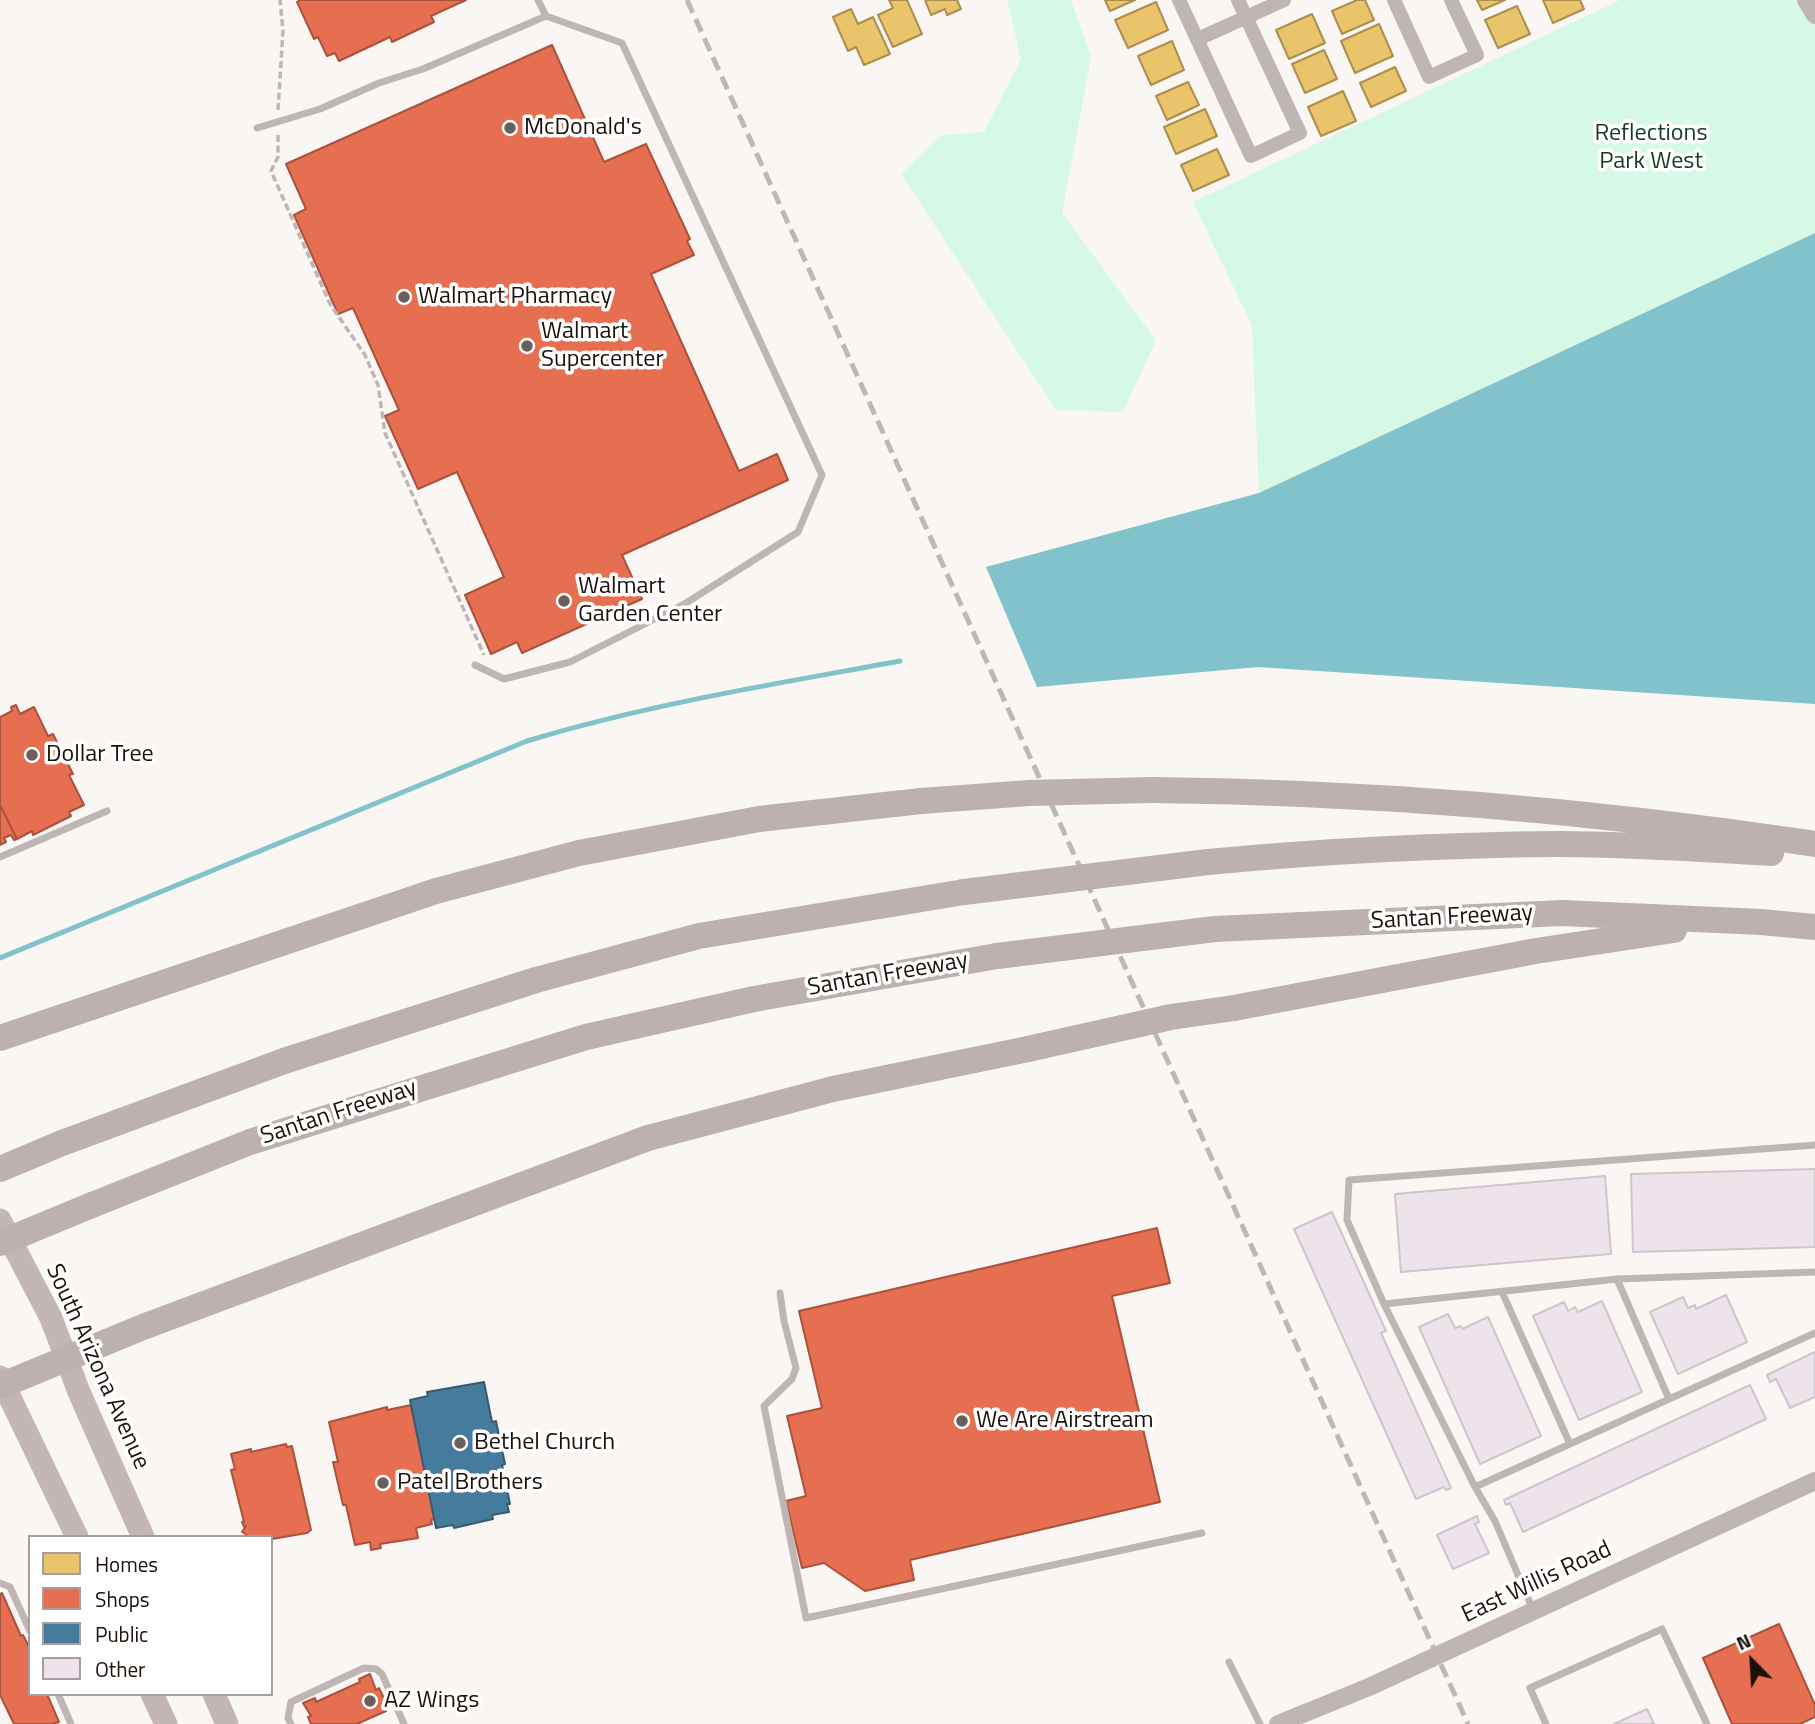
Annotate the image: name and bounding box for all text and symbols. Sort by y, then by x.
place label: McDonald's [524,114,642,142]
marker: McDonald's [502,120,518,136]
park label: Reflections Park West [1594,120,1708,176]
place label: Walmart Pharmacy [418,283,612,311]
marker: Walmart Pharmacy [396,289,412,305]
place label: Walmart Supercenter [541,318,664,374]
marker: Walmart Supercenter [519,338,535,354]
place label: Walmart Garden Center [578,573,722,629]
marker: Walmart Garden Center [556,593,572,609]
place label: Dollar Tree [46,741,154,769]
marker: Dollar Tree [24,747,40,763]
street label: Santan Freeway [1370,899,1534,937]
street label: Santan Freeway [806,947,970,1003]
street label: Santan Freeway [257,1074,421,1152]
street label: South Arizona Avenue [39,1260,155,1474]
place label: We Are Airstream [976,1407,1154,1435]
marker: We Are Airstream [954,1413,970,1429]
place label: Bethel Church [474,1429,615,1457]
marker: Bethel Church [452,1435,468,1451]
place label: Patel Brothers [397,1469,543,1497]
marker: Patel Brothers [375,1475,391,1491]
legend [28,1535,273,1696]
street label: East Willis Road [1458,1536,1616,1630]
text: Homes [95,1548,158,1580]
text: Shops [95,1583,150,1615]
text: Public [95,1618,148,1650]
text: N [1731,1625,1755,1657]
north arrow [1717,1626,1787,1696]
text: Other [95,1653,145,1685]
place label: AZ Wings [384,1687,479,1715]
marker: AZ Wings [362,1693,378,1709]

